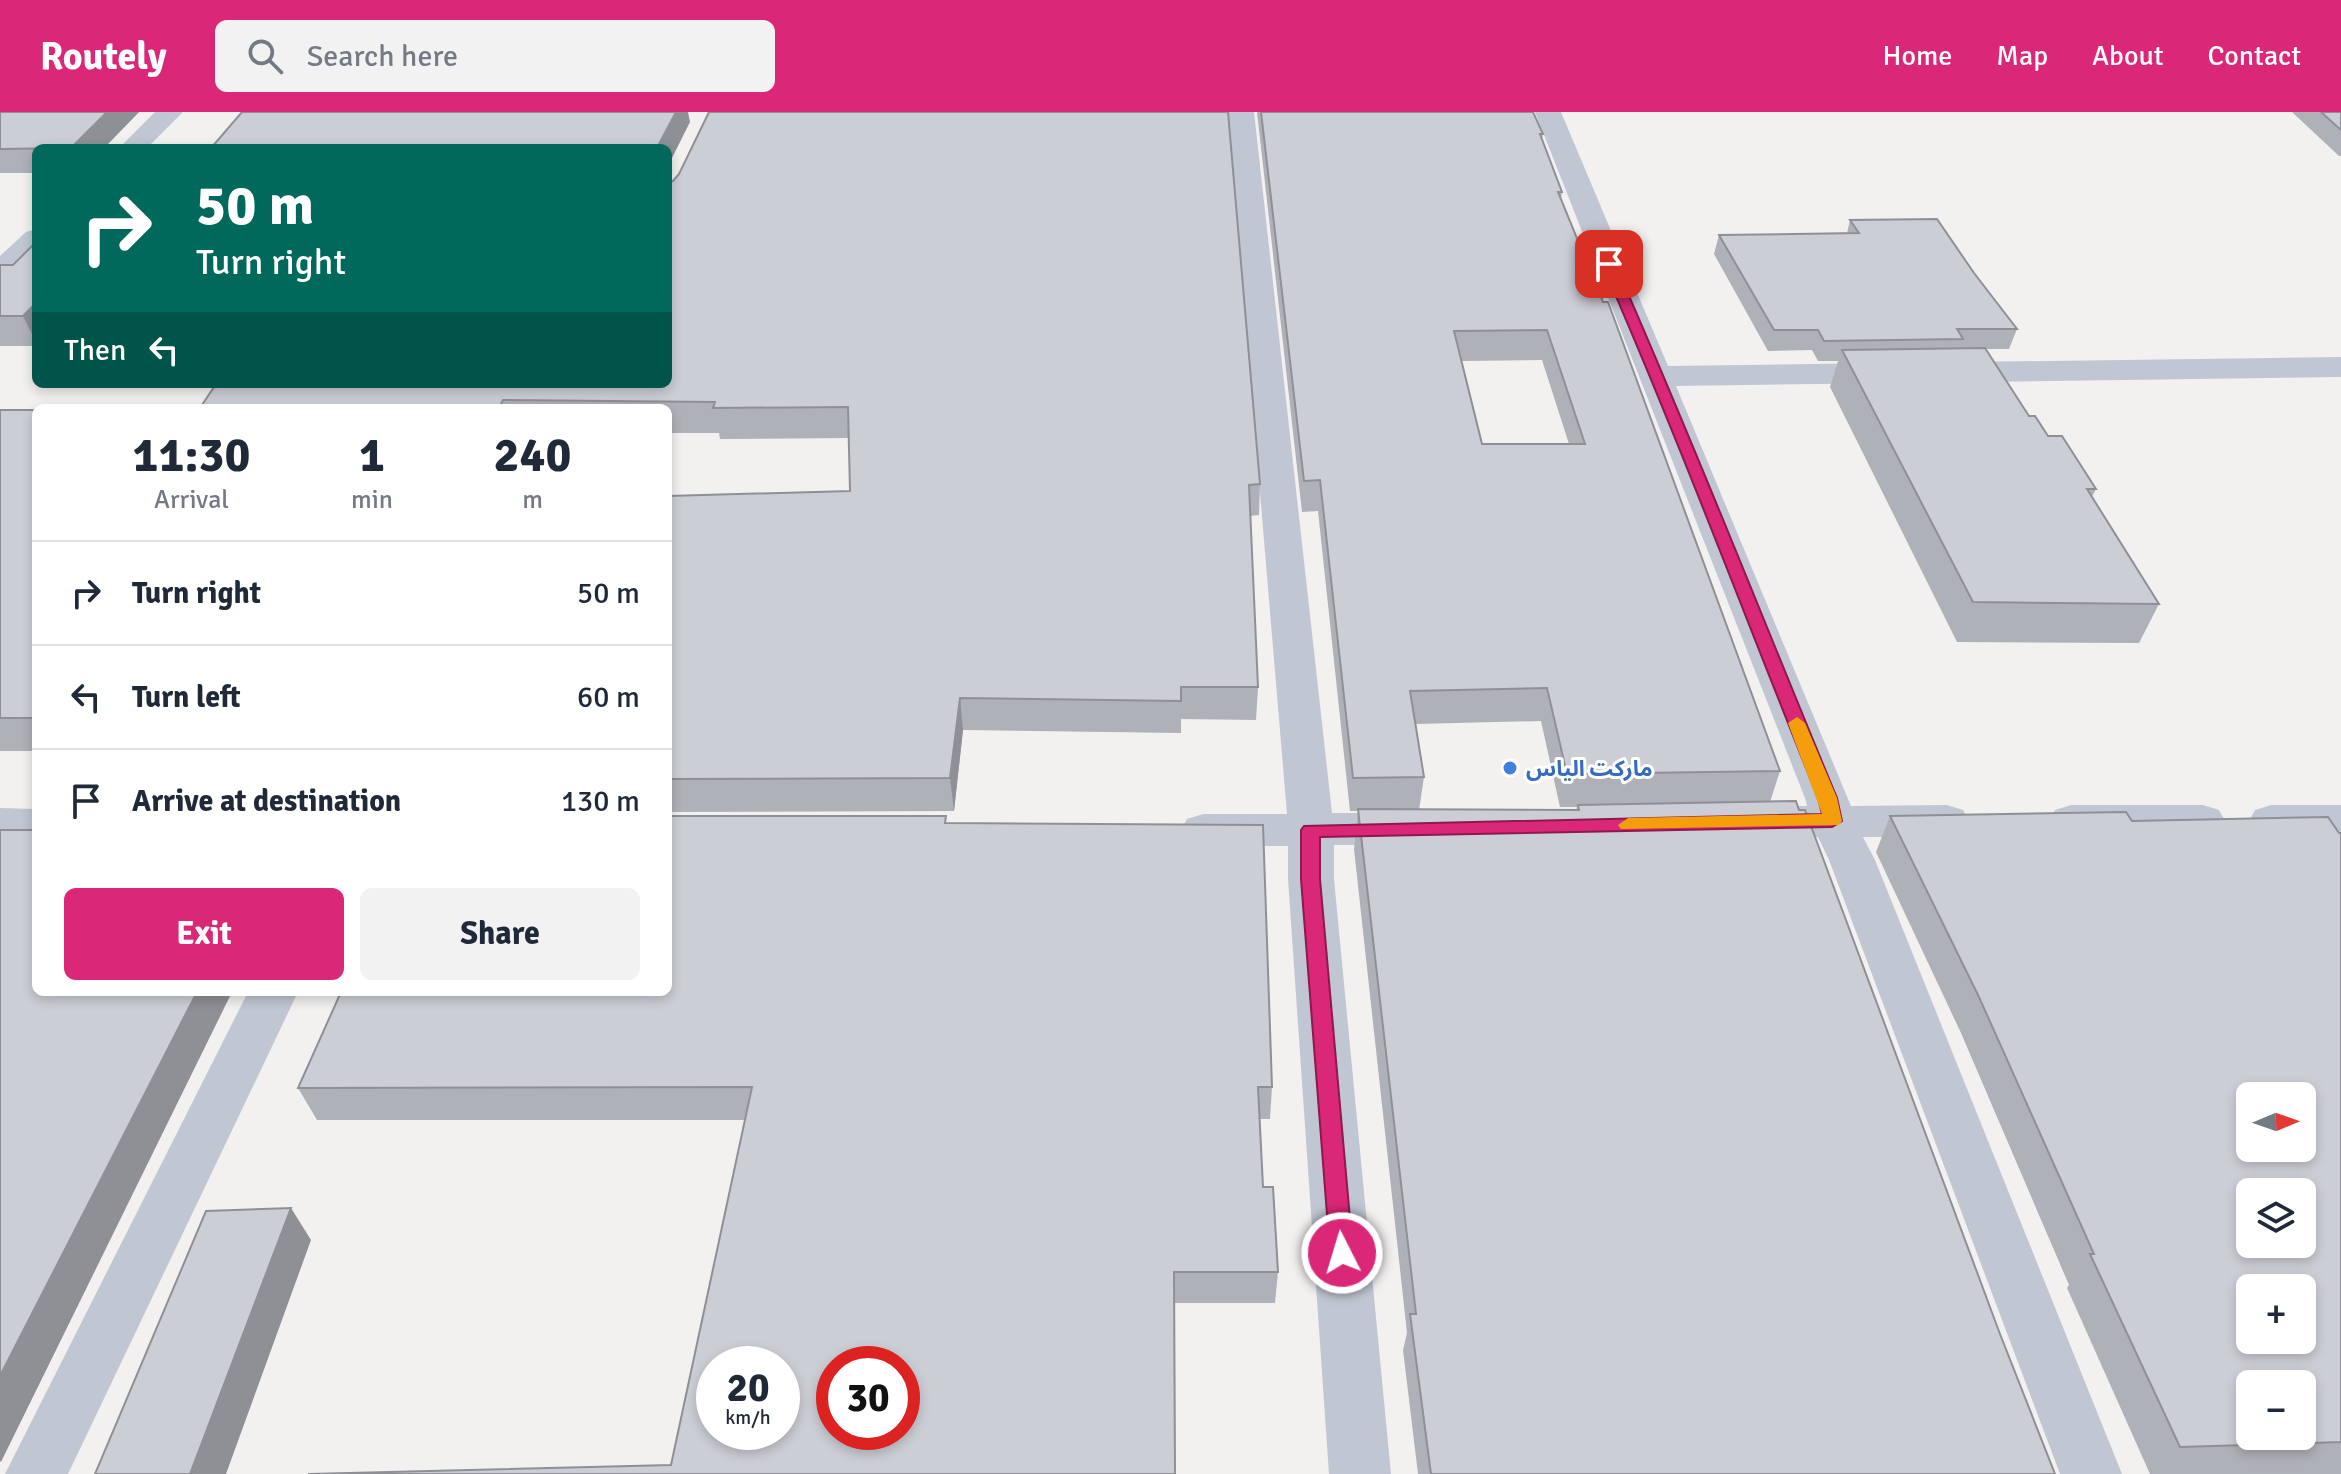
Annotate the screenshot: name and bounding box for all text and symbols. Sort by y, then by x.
search box [215,20,775,92]
text: Routely [40,33,167,80]
icon: search [243,34,287,78]
text: Search here [307,38,458,75]
text: Home [1883,39,1952,73]
text: Map [1996,39,2048,73]
text: About [2092,39,2164,73]
text: Contact [2208,39,2301,73]
text: 50 m [196,171,314,240]
icon: right [64,176,168,280]
pin [1575,230,1643,298]
text: Turn right [196,240,346,285]
icon: arrive [1587,242,1631,286]
icon: left [142,328,186,372]
text: Then [64,332,126,369]
text: 11:30 [133,426,250,485]
text: 1 [359,426,385,485]
text: 240 [494,426,571,485]
text: Arrival [154,484,229,516]
text: min [351,484,393,516]
text: m [522,484,543,516]
icon: right [64,571,108,615]
text: Turn right [132,575,261,612]
text: 50 m [577,575,640,612]
icon: left [64,675,108,719]
text: Turn left [132,679,241,716]
text: 60 m [577,679,640,716]
place label: مارکت الیاس [1526,755,1653,782]
marker: مارکت الیاس [1501,759,1519,777]
icon: arrive [64,779,108,823]
text: Arrive at destination [132,783,401,820]
text: 130 m [561,783,640,820]
button: Exit [64,888,344,980]
button: Share [360,888,640,980]
north arrow [2236,1082,2316,1162]
map controls [2236,1082,2316,1450]
button: layers [2236,1178,2316,1258]
position arrow [1300,1211,1384,1295]
button: + [2236,1274,2316,1354]
speed limit sign: 30 [816,1346,920,1450]
text: 20 [726,1363,770,1413]
button: − [2236,1370,2316,1450]
text: km/h [725,1405,771,1430]

